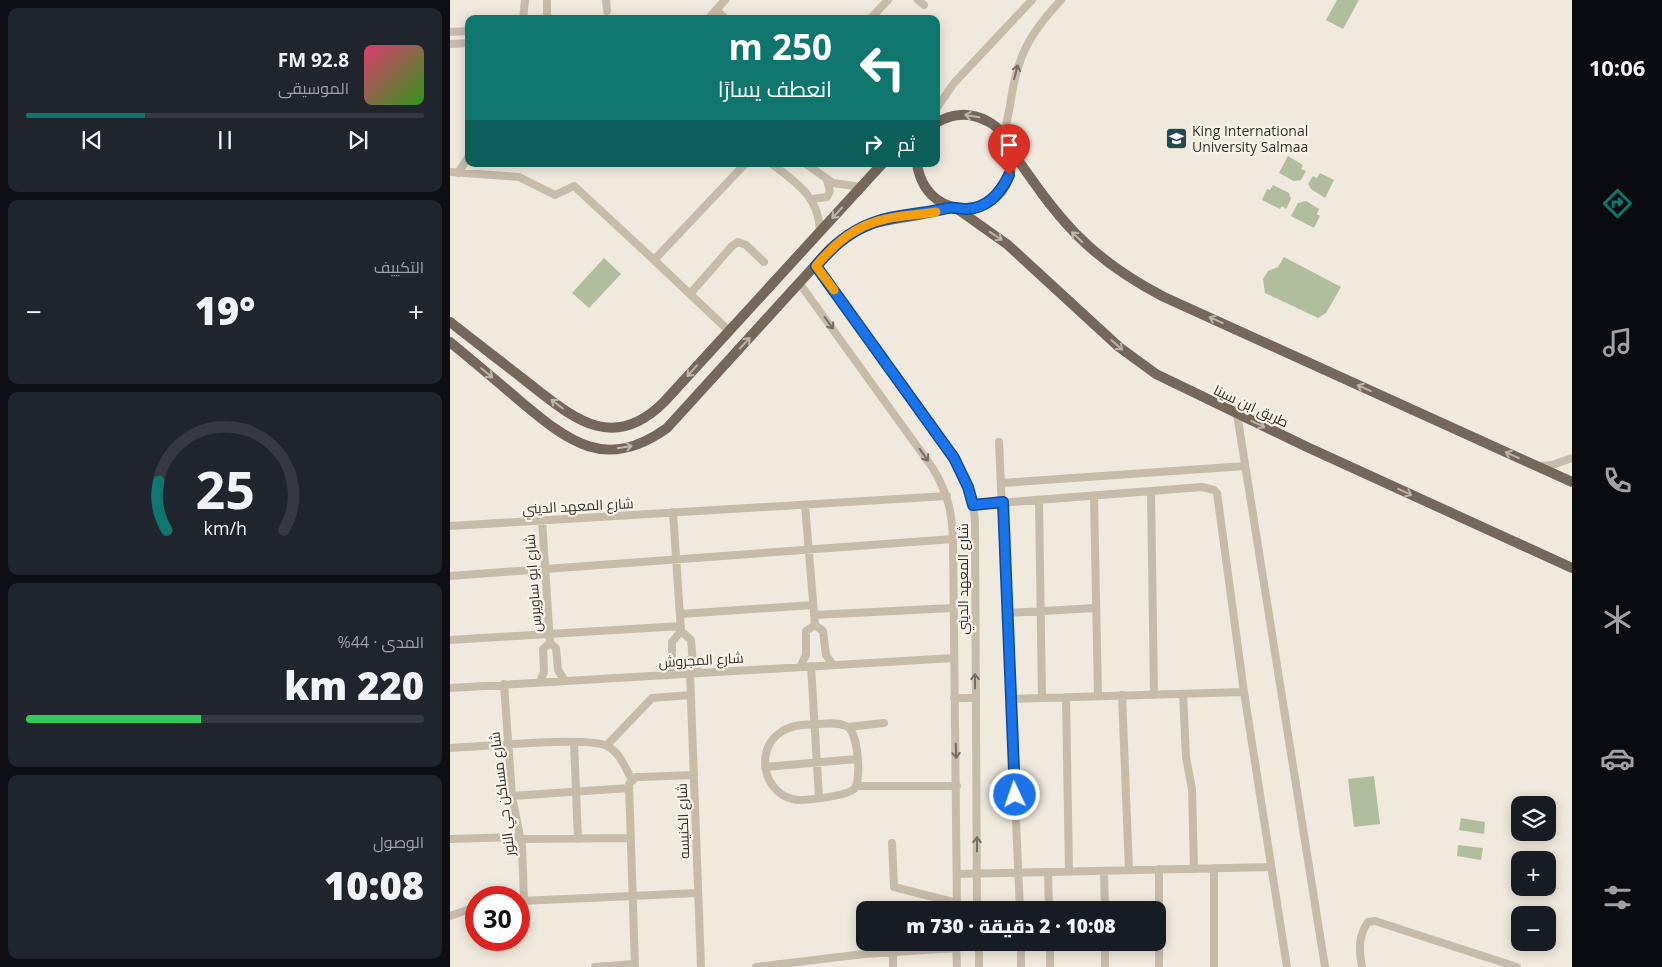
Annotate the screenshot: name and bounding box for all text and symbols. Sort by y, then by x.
text: 250 m [728,23,832,70]
icon: left [850,35,915,100]
text: 92.8 FM [278,47,349,73]
text: 10:06 [1589,52,1645,82]
one-way arrow [1011,65,1021,81]
text: انعطف يسارًا [718,73,832,103]
text: الموسيقى [278,77,349,99]
one-way arrow [964,111,980,121]
place label: King International University Salmaa [1192,121,1308,156]
pin [988,124,1030,175]
icon: previous [78,126,106,154]
icon: pause [211,126,239,154]
icon: next [344,126,372,154]
school or university icon: King International University Salmaa [1164,127,1188,151]
icon: right [859,130,887,158]
text: ثم [897,131,915,157]
icon: arrive [995,131,1023,159]
icon: directions [1600,186,1635,221]
one-way arrow [831,207,843,219]
one-way arrow [989,231,1003,241]
one-way arrow [1072,232,1084,244]
text: التكييف [374,256,424,278]
text: 19° [195,284,255,336]
text: − [26,292,42,330]
text: + [408,292,424,330]
one-way arrow [1209,315,1224,325]
one-way arrow [824,316,834,330]
icon: music [1600,325,1635,360]
one-way arrow [739,337,751,350]
one-way arrow [1110,339,1123,350]
one-way arrow [686,365,698,378]
one-way arrow [481,368,494,379]
street label: طريق ابن سينا [1211,380,1292,431]
one-way arrow [1357,382,1372,392]
one-way arrow [551,399,564,410]
one-way arrow [1250,420,1265,429]
one-way arrow [616,442,632,452]
one-way arrow [919,448,929,462]
one-way arrow [1505,449,1520,459]
text: 25 [195,453,255,524]
icon: phone [1600,463,1635,498]
one-way arrow [1397,488,1412,498]
street label: شارع المعهد الديني [522,493,634,521]
text: km/h [203,516,247,540]
street label: شارع المعهد الديني [953,523,975,635]
street label: شارع ابو ساويرس [520,533,545,633]
icon: climate [1600,602,1635,637]
text: المدى · 44% [338,631,424,653]
street label: شارع المجروش [658,648,744,671]
text: 220 km [284,659,424,711]
one-way arrow [970,674,980,690]
street label: شارع مساكن حي النور [484,730,522,858]
icon: car [1600,741,1635,776]
one-way arrow [951,742,960,758]
position arrow [988,768,1040,820]
street label: شارع الكنيسه [672,783,693,859]
map controls [1511,796,1556,951]
button: layers [1511,796,1556,841]
text: الوصول [373,831,424,853]
one-way arrow [972,836,981,852]
button: + [1511,851,1556,896]
text: 10:08 [324,859,424,911]
icon: filters [1600,880,1635,915]
speed limit sign: 30 [465,886,530,951]
button: − [1511,906,1556,951]
text: 10:08 · 2 دقيقة · 730 m [906,913,1116,939]

